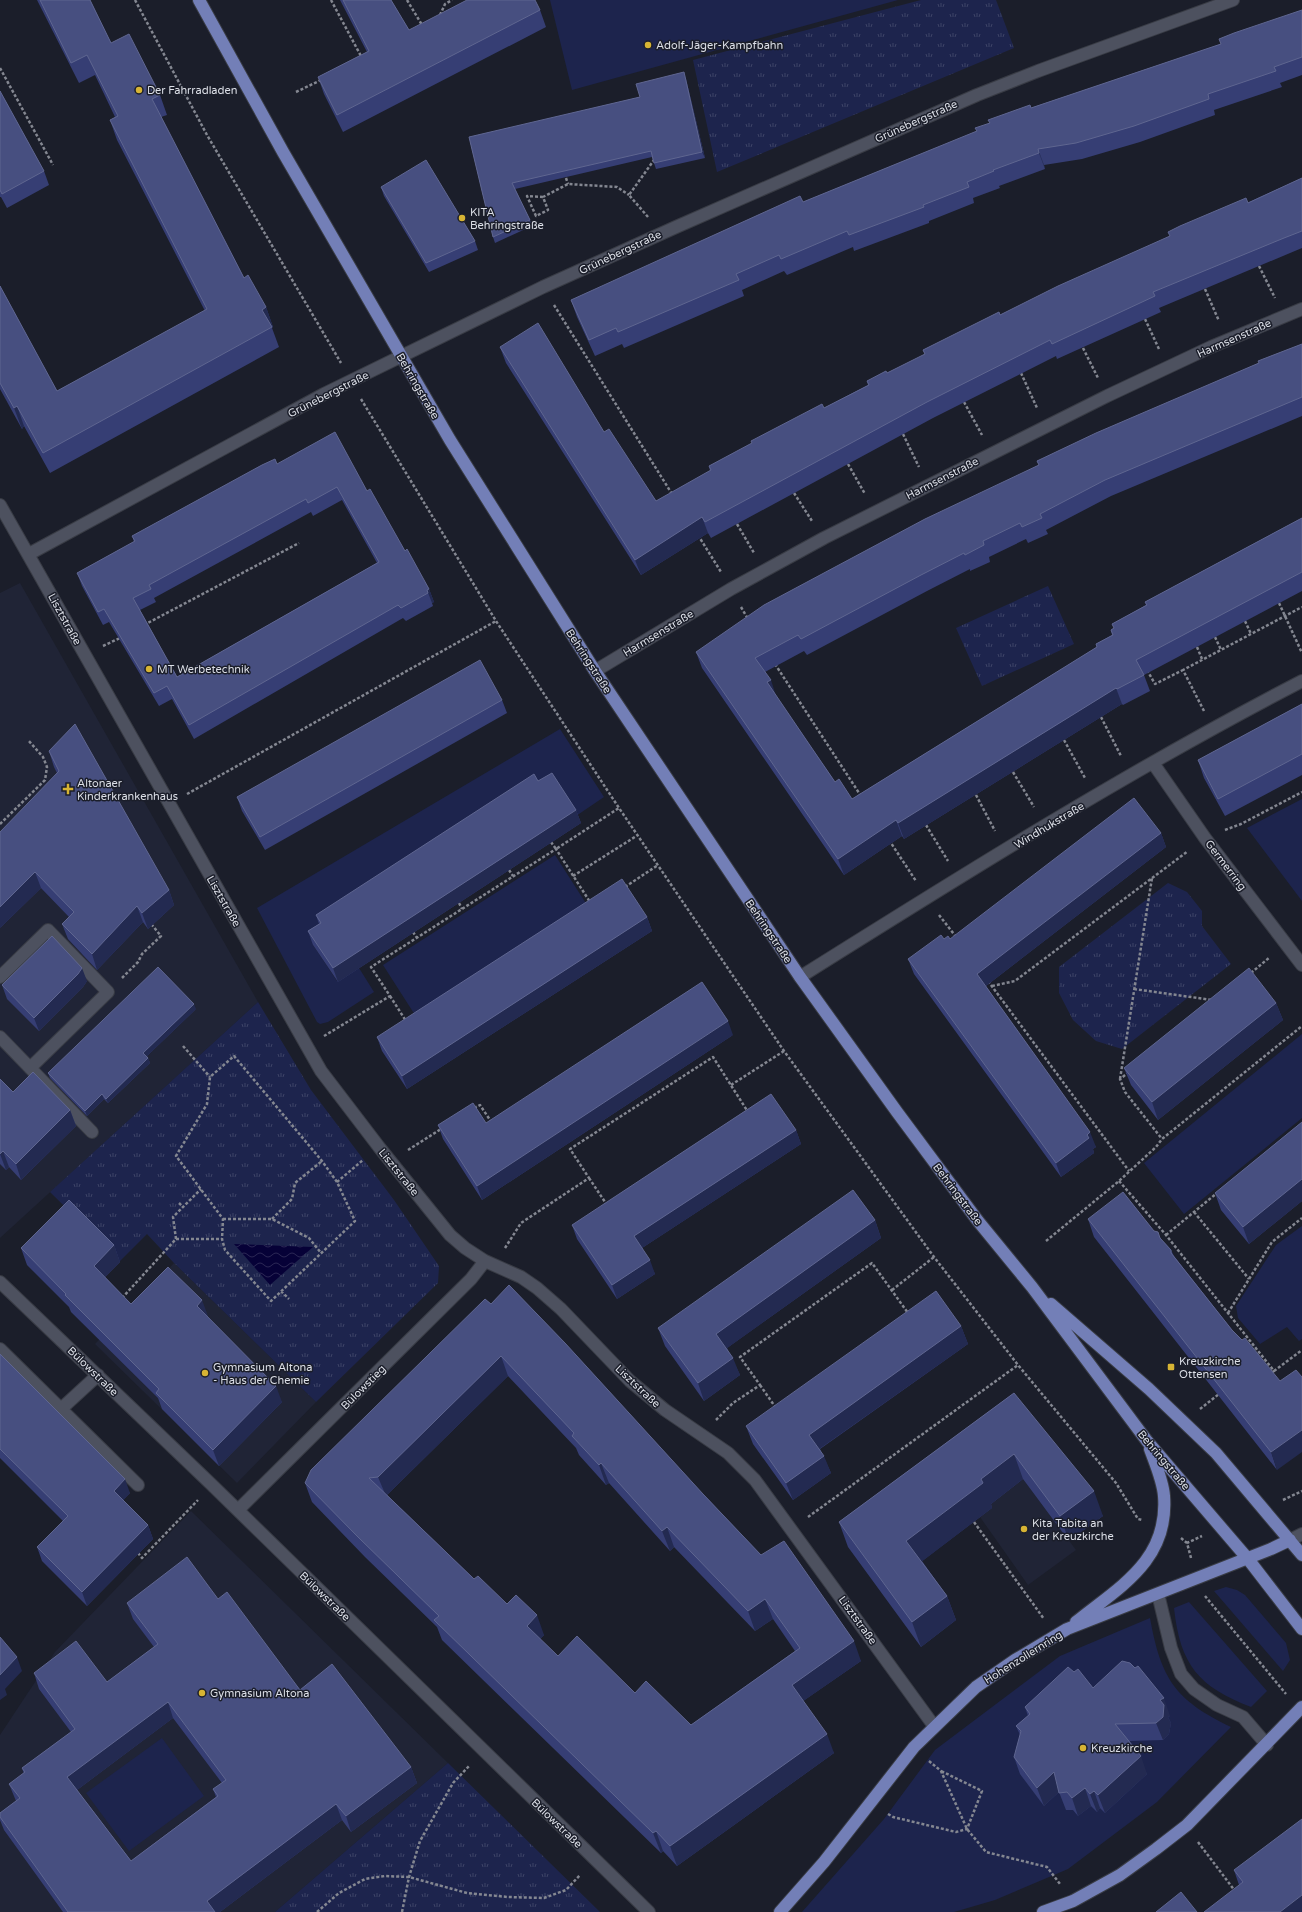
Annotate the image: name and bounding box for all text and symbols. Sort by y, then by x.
place label: Adolf-Jäger-Kampfbahn [656,39,783,52]
marker: Adolf-Jäger-Kampfbahn [643,40,653,50]
place label: Der Fahrradladen [147,84,237,97]
marker: Der Fahrradladen [134,85,144,95]
street label: Grünebergstraße [873,97,960,146]
place label: KITA Behringstraße [470,206,544,232]
marker: KITA Behringstraße [457,213,467,223]
street label: Grünebergstraße [577,228,663,277]
street label: Harmsenstraße [1195,316,1273,361]
street label: Behringstraße [393,351,442,421]
street label: Grünebergstraße [286,368,371,420]
street label: Harmsenstraße [904,455,981,502]
street label: Lisztstraße [45,591,84,647]
street label: Harmsenstraße [621,607,696,660]
street label: Behringstraße [563,627,614,696]
place label: MT Werbetechnik [157,663,250,676]
marker: MT Werbetechnik [144,664,154,674]
place label: Altonaer Kinderkrankenhaus [77,777,178,803]
marker: Altonaer Kinderkrankenhaus [62,783,74,795]
street label: Windhukstraße [1012,799,1087,851]
street label: Germerring [1202,837,1249,893]
street label: Lisztstraße [204,873,243,929]
street label: Behringstraße [743,897,795,966]
street label: Lisztstraße [376,1146,422,1198]
street label: Behringstraße [930,1161,985,1228]
street label: Bülowstraße [65,1344,121,1399]
place label: Kreuzkirche Ottensen [1179,1355,1240,1381]
place label: Gymnasium Altona - Haus der Chemie [213,1361,312,1387]
street label: Bülowstieg [338,1362,388,1412]
street label: Lisztstraße [612,1362,663,1410]
marker: Kreuzkirche Ottensen [1166,1362,1176,1372]
marker: Gymnasium Altona - Haus der Chemie [200,1368,210,1378]
street label: Behringstraße [1135,1428,1192,1493]
place label: Kita Tabita an der Kreuzkirche [1032,1517,1114,1543]
marker: Kita Tabita an der Kreuzkirche [1019,1524,1029,1534]
street label: Bülowstraße [297,1569,353,1624]
street label: Lisztstraße [836,1593,880,1647]
street label: Hohenzollernring [982,1628,1065,1687]
place label: Gymnasium Altona [210,1687,309,1700]
marker: Gymnasium Altona [197,1688,207,1698]
place label: Kreuzkirche [1091,1742,1152,1755]
marker: Kreuzkirche [1078,1743,1088,1753]
street label: Bülowstraße [529,1796,585,1851]

